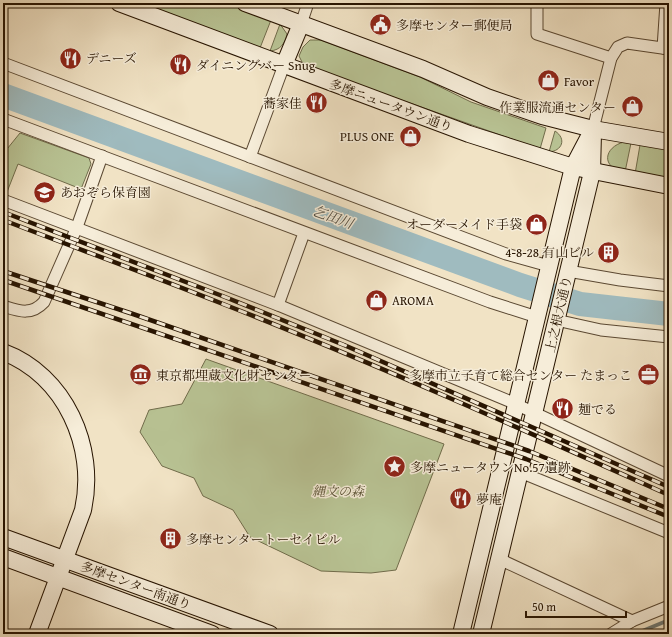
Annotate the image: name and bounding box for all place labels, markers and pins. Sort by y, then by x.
public building icon: 多摩センター郵便局 [368,12,394,38]
place label: 多摩センター郵便局 [396,16,512,35]
restaurant icon: デニーズ [58,45,84,71]
place label: デニーズ [86,49,137,68]
restaurant icon: ダイニングバー Snug [168,52,194,78]
place label: ダイニングバー Snug [196,56,316,75]
shop icon: Favor [536,68,562,94]
place label: Favor [564,72,595,91]
restaurant icon: 蕎家佳 [304,90,330,116]
place label: 蕎家佳 [263,94,302,113]
shop icon: 作業服流通センター [619,94,645,120]
place label: 作業服流通センター [500,98,616,117]
shop icon: PLUS ONE [397,123,423,149]
place label: PLUS ONE [340,127,394,146]
school or university icon: あおぞら保育園 [31,179,57,205]
place label: あおぞら保育園 [60,183,151,202]
shop icon: オーダーメイド手袋 [524,211,550,237]
place label: オーダーメイド手袋 [406,215,522,234]
building icon: 4-8-28 有山ビル [596,239,622,265]
place label: 4-8-28 有山ビル [505,243,594,262]
shop icon: AROMA [364,287,390,313]
place label: AROMA [392,291,434,310]
museum icon: 東京都埋蔵文化財センター [128,362,154,388]
office icon: 多摩市立子育て総合センター たまっこ [635,362,661,388]
place label: 東京都埋蔵文化財センター [156,366,311,385]
place label: 多摩市立子育て総合センター たまっこ [409,366,632,385]
restaurant icon: 麺でる [550,396,576,422]
place label: 麺でる [578,400,617,419]
place icon: 多摩ニュータウンNo.57遺跡 [382,454,408,480]
place label: 多摩ニュータウンNo.57遺跡 [410,458,571,477]
restaurant icon: 夢庵 [448,486,474,512]
place label: 夢庵 [476,490,502,509]
building icon: 多摩センタートーセイビル [158,526,184,552]
place label: 多摩センタートーセイビル [186,530,341,549]

